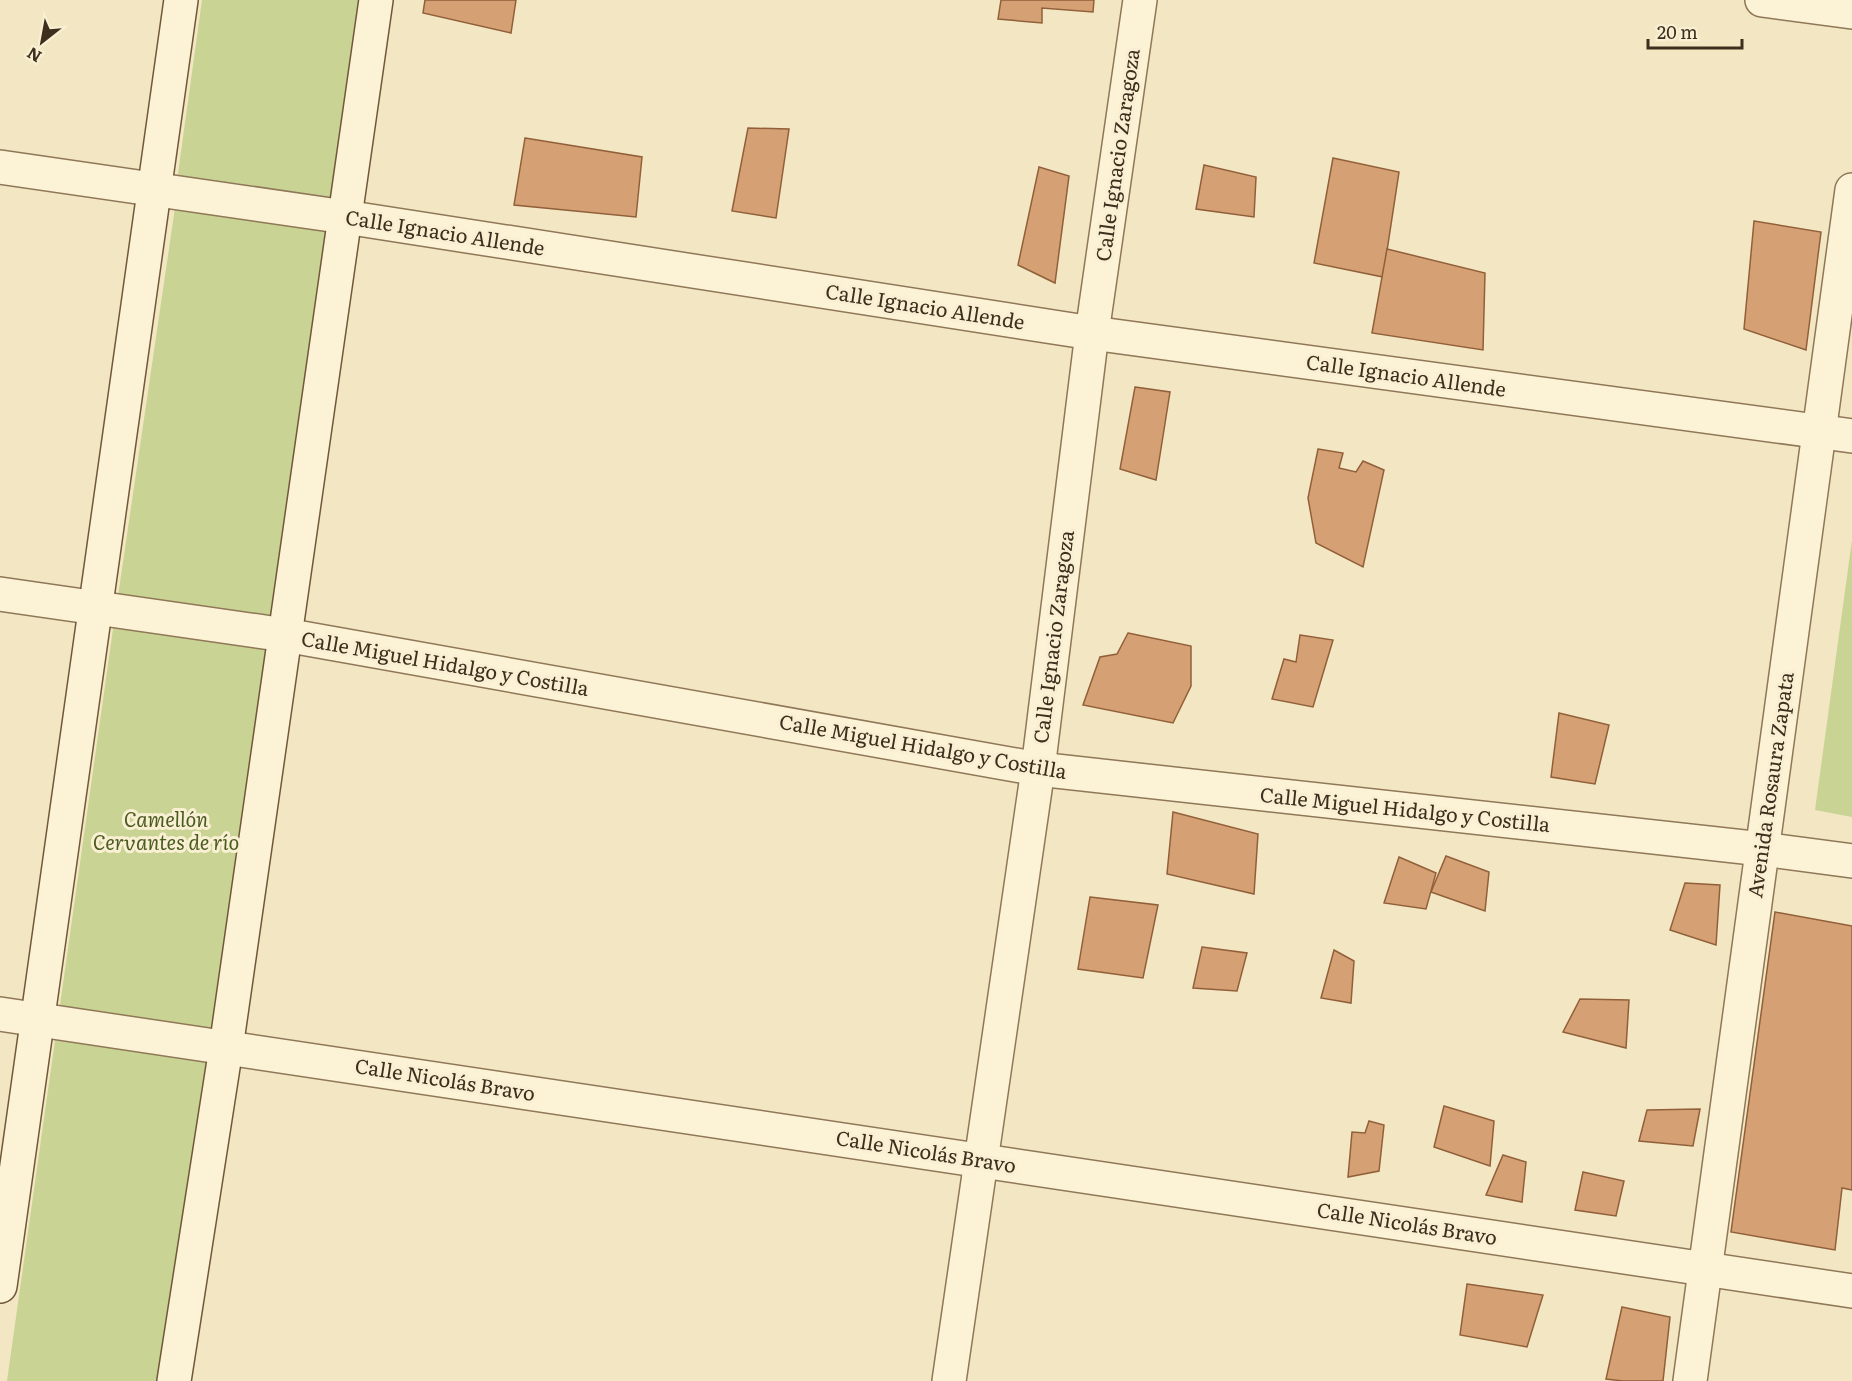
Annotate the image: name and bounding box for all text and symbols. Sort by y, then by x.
north arrow [12,12,72,72]
scale bar [1648,12,1742,50]
text: 20 m [1657,18,1698,45]
text: N [22,42,46,69]
street label: Calle Ignacio Zaragoza [1086,46,1146,263]
street label: Calle Ignacio Allende [344,200,547,262]
street label: Calle Ignacio Allende [824,274,1027,336]
street label: Calle Ignacio Allende [1304,345,1508,403]
street label: Calle Ignacio Zaragoza [1024,528,1080,745]
street label: Calle Miguel Hidalgo y Costilla [299,622,592,702]
street label: Avenida Rosaura Zapata [1738,670,1800,900]
street label: Calle Miguel Hidalgo y Costilla [777,705,1070,785]
street label: Calle Miguel Hidalgo y Costilla [1259,778,1552,838]
park label: Camellón Cervantes de río [93,803,239,856]
street label: Calle Nicolás Bravo [353,1049,538,1107]
street label: Calle Nicolás Bravo [834,1121,1019,1179]
street label: Calle Nicolás Bravo [1315,1193,1500,1251]

